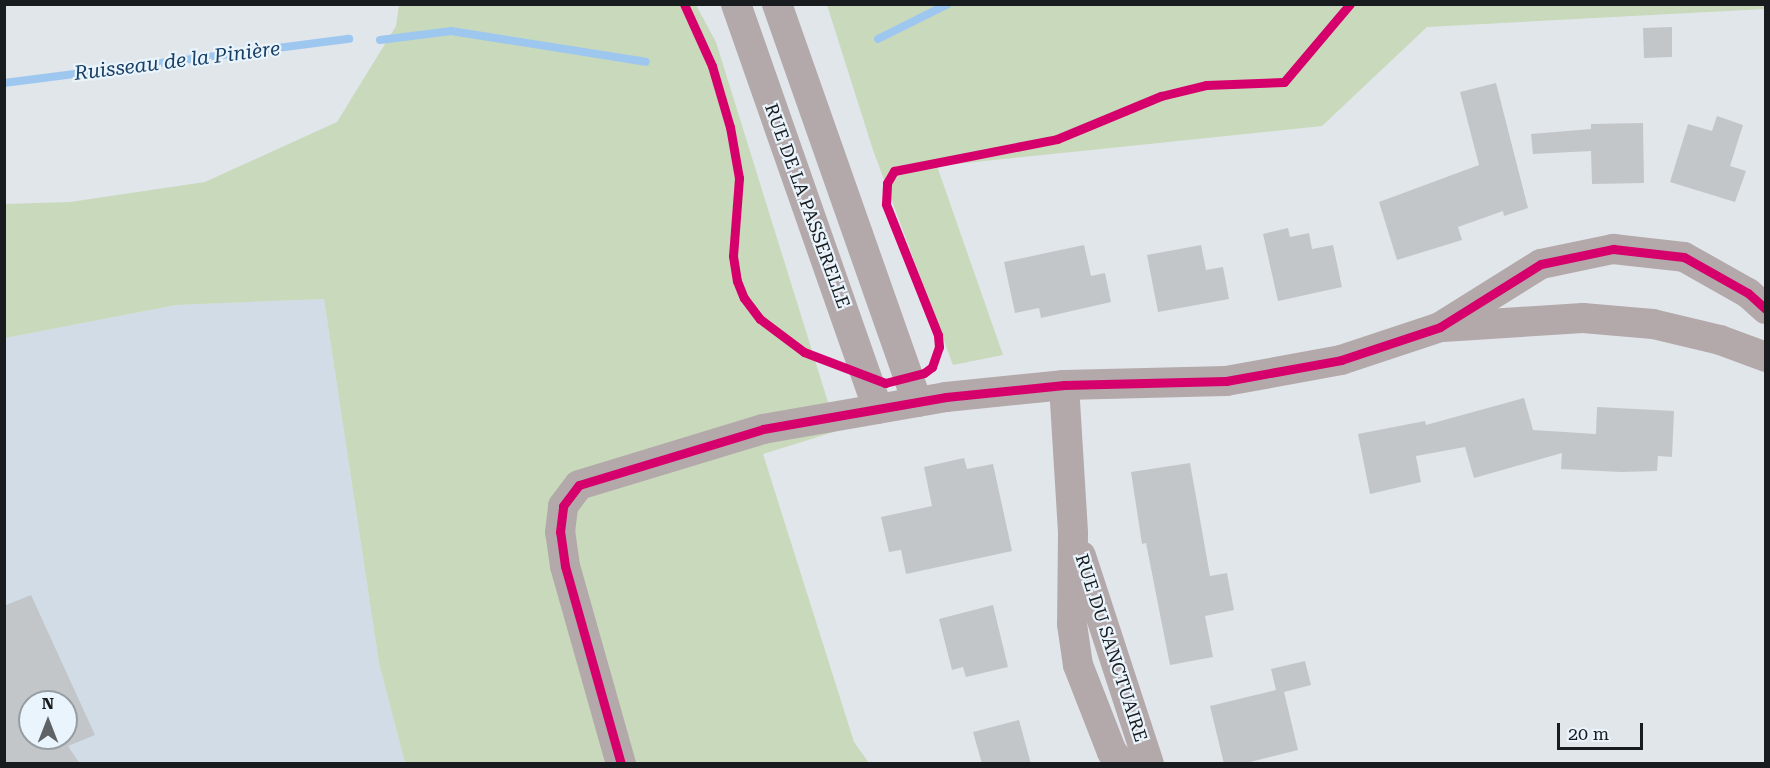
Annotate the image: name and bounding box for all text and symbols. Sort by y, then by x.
water label: Ruisseau de la Pinière [73,36,281,86]
street label: RUE DE LA PASSERELLE [760,101,854,311]
street label: RUE DU SANCTUAIRE [1070,551,1152,745]
north arrow [18,690,78,750]
text: N [42,694,54,713]
scale bar [1560,711,1646,749]
text: 20 m [1568,723,1609,744]

